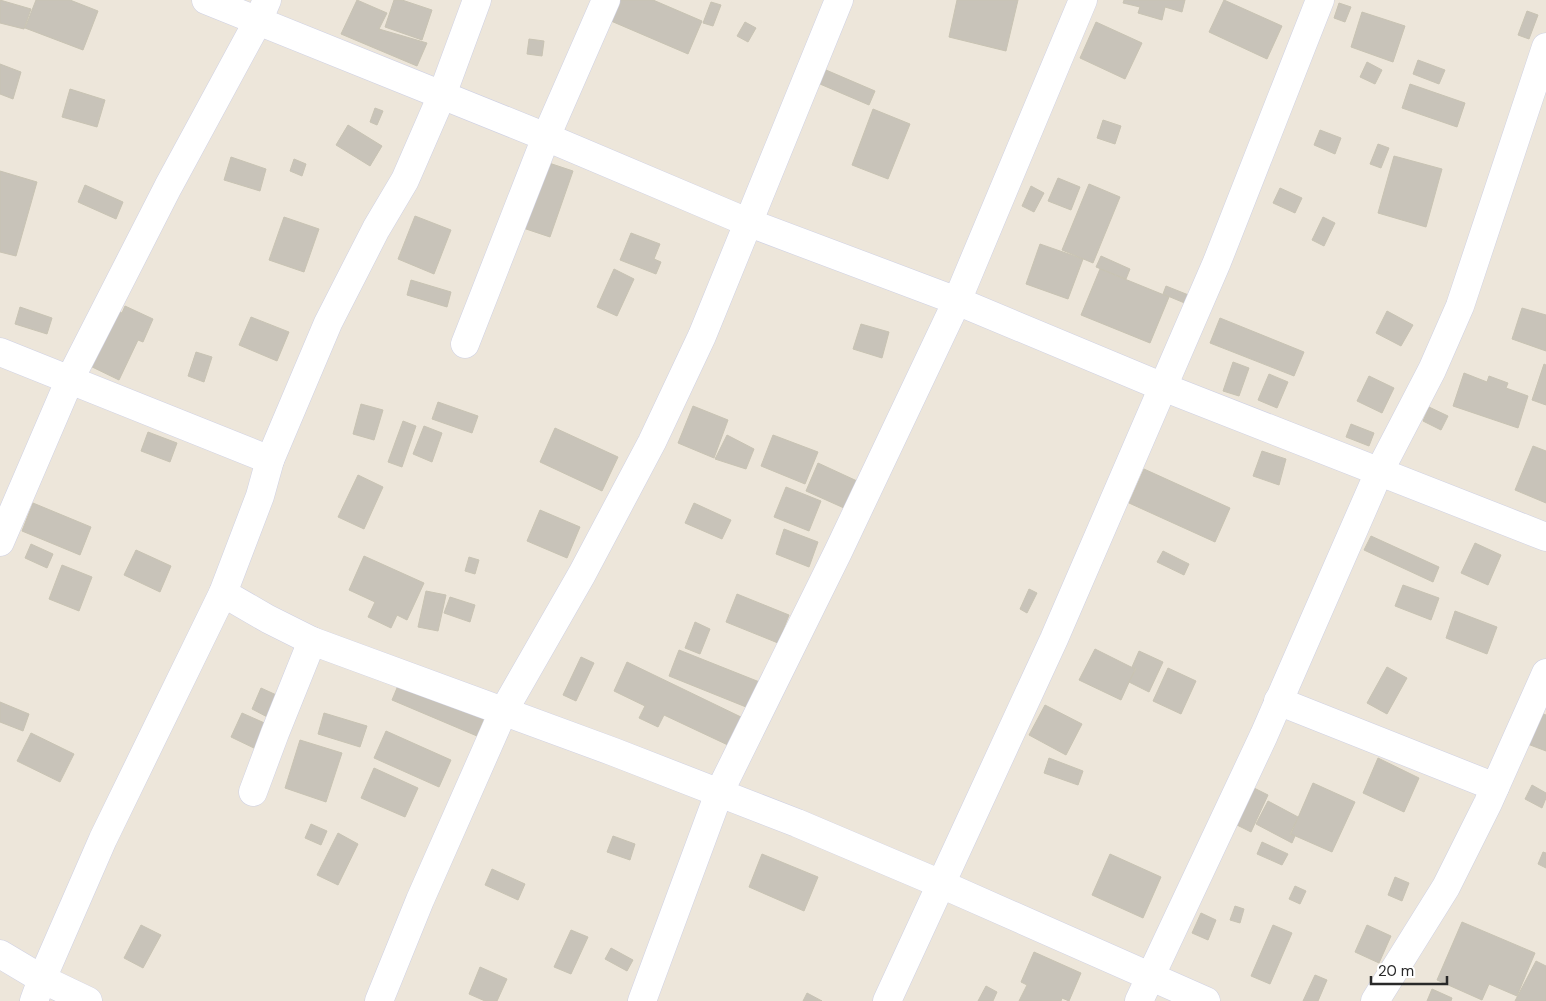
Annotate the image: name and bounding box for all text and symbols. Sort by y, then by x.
scale bar [1371,954,1447,986]
text: 20 m [1378,961,1414,981]

